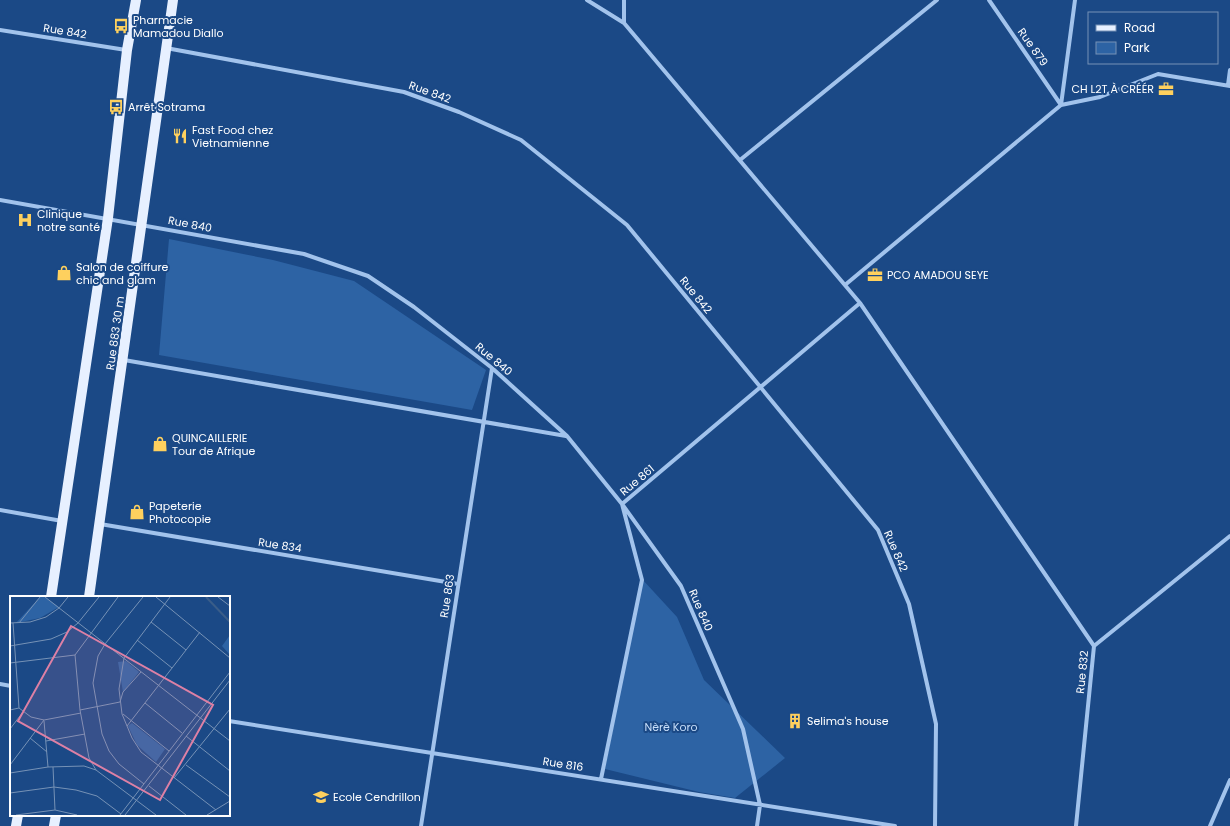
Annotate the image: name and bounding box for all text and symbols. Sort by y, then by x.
place label: Pharmacie Mamadou Diallo [133,12,224,41]
legend [1088,12,1218,64]
bus stop icon: Pharmacie Mamadou Diallo [112,17,130,35]
text: Road [1124,19,1155,36]
street label: Rue 842 [42,20,88,42]
street label: Rue 879 [1014,25,1052,69]
text: Park [1124,39,1151,56]
street label: Rue 842 [407,77,453,107]
office icon: CH L2T À CRÉÉR [1157,80,1175,98]
place label: CH L2T À CRÉÉR [1071,81,1154,97]
bus stop icon: Arrêt Sotrama [107,98,125,116]
place label: Arrêt Sotrama [128,99,205,115]
place label: Fast Food chez Vietnamienne [192,122,273,151]
restaurant icon: Fast Food chez Vietnamienne [171,127,189,145]
place label: Clinique notre santé [37,206,100,235]
hospital icon: Clinique notre santé [16,211,34,229]
street label: Rue 840 [167,212,213,236]
place label: Salon de coiffure chic and glam [76,259,169,288]
shop icon: Salon de coiffure chic and glam [55,264,73,282]
office icon: PCO AMADOU SEYE [866,266,884,284]
place label: PCO AMADOU SEYE [887,267,989,283]
street label: Rue 842 [676,273,716,317]
street label: Rue 883 30 m [102,295,128,371]
street label: Rue 840 [472,339,516,379]
place label: QUINCAILLERIE Tour de Afrique [172,430,256,459]
shop icon: QUINCAILLERIE Tour de Afrique [151,435,169,453]
street label: Rue 861 [616,461,658,499]
place label: Papeterie Photocopie [149,498,211,527]
shop icon: Papeterie Photocopie [128,503,146,521]
street label: Rue 842 [880,528,912,574]
street label: Rue 834 [257,534,303,556]
street label: Rue 863 [436,573,458,619]
street label: Rue 840 [685,587,717,634]
inset map [10,596,230,816]
street label: Rue 832 [1072,650,1092,694]
building icon: Selima's house [786,712,804,730]
place label: Selima's house [807,713,889,729]
park label: Nèrè Koro [644,719,698,735]
street label: Rue 816 [542,753,584,775]
school or university icon: Ecole Cendrillon [312,788,330,806]
place label: Ecole Cendrillon [333,789,421,805]

